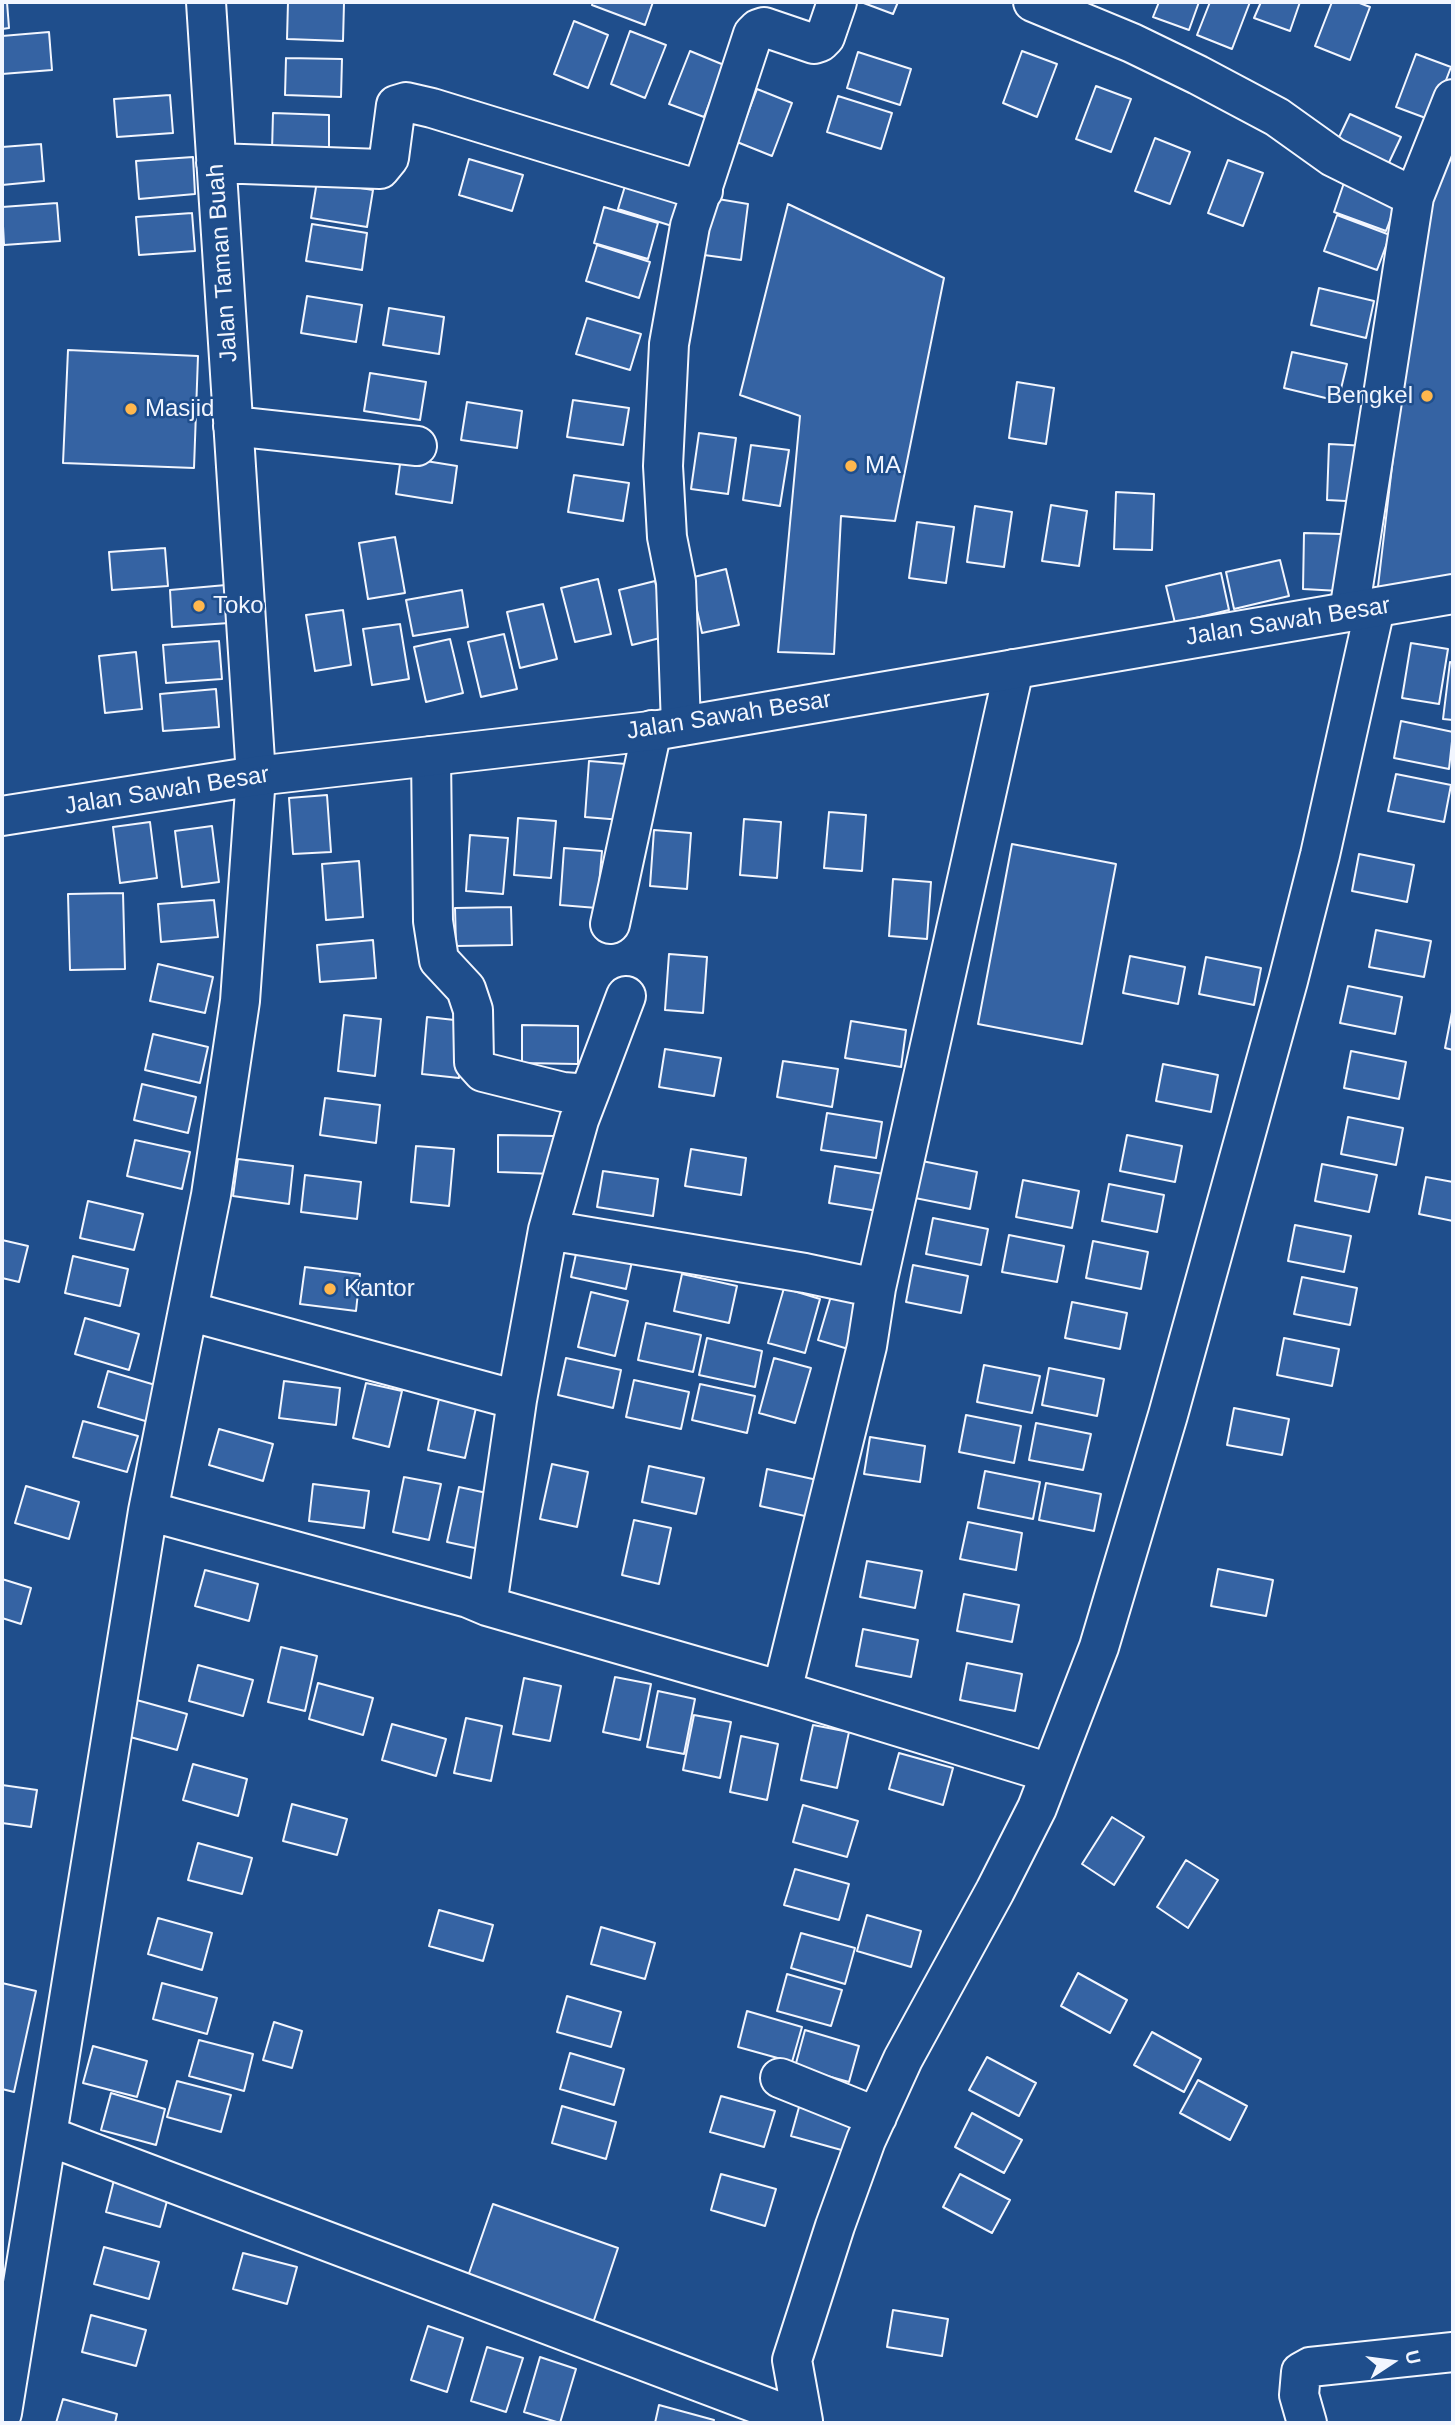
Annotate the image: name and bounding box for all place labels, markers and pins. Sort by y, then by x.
place label: Bengkel [1326,382,1413,410]
marker: Bengkel [1419,388,1435,404]
place label: Masjid [145,395,214,423]
marker: Masjid [123,401,139,417]
place label: MA [865,452,901,480]
marker: MA [843,458,859,474]
place label: Toko [213,592,264,620]
marker: Toko [191,598,207,614]
place label: Kantor [344,1275,415,1303]
marker: Kantor [322,1281,338,1297]

